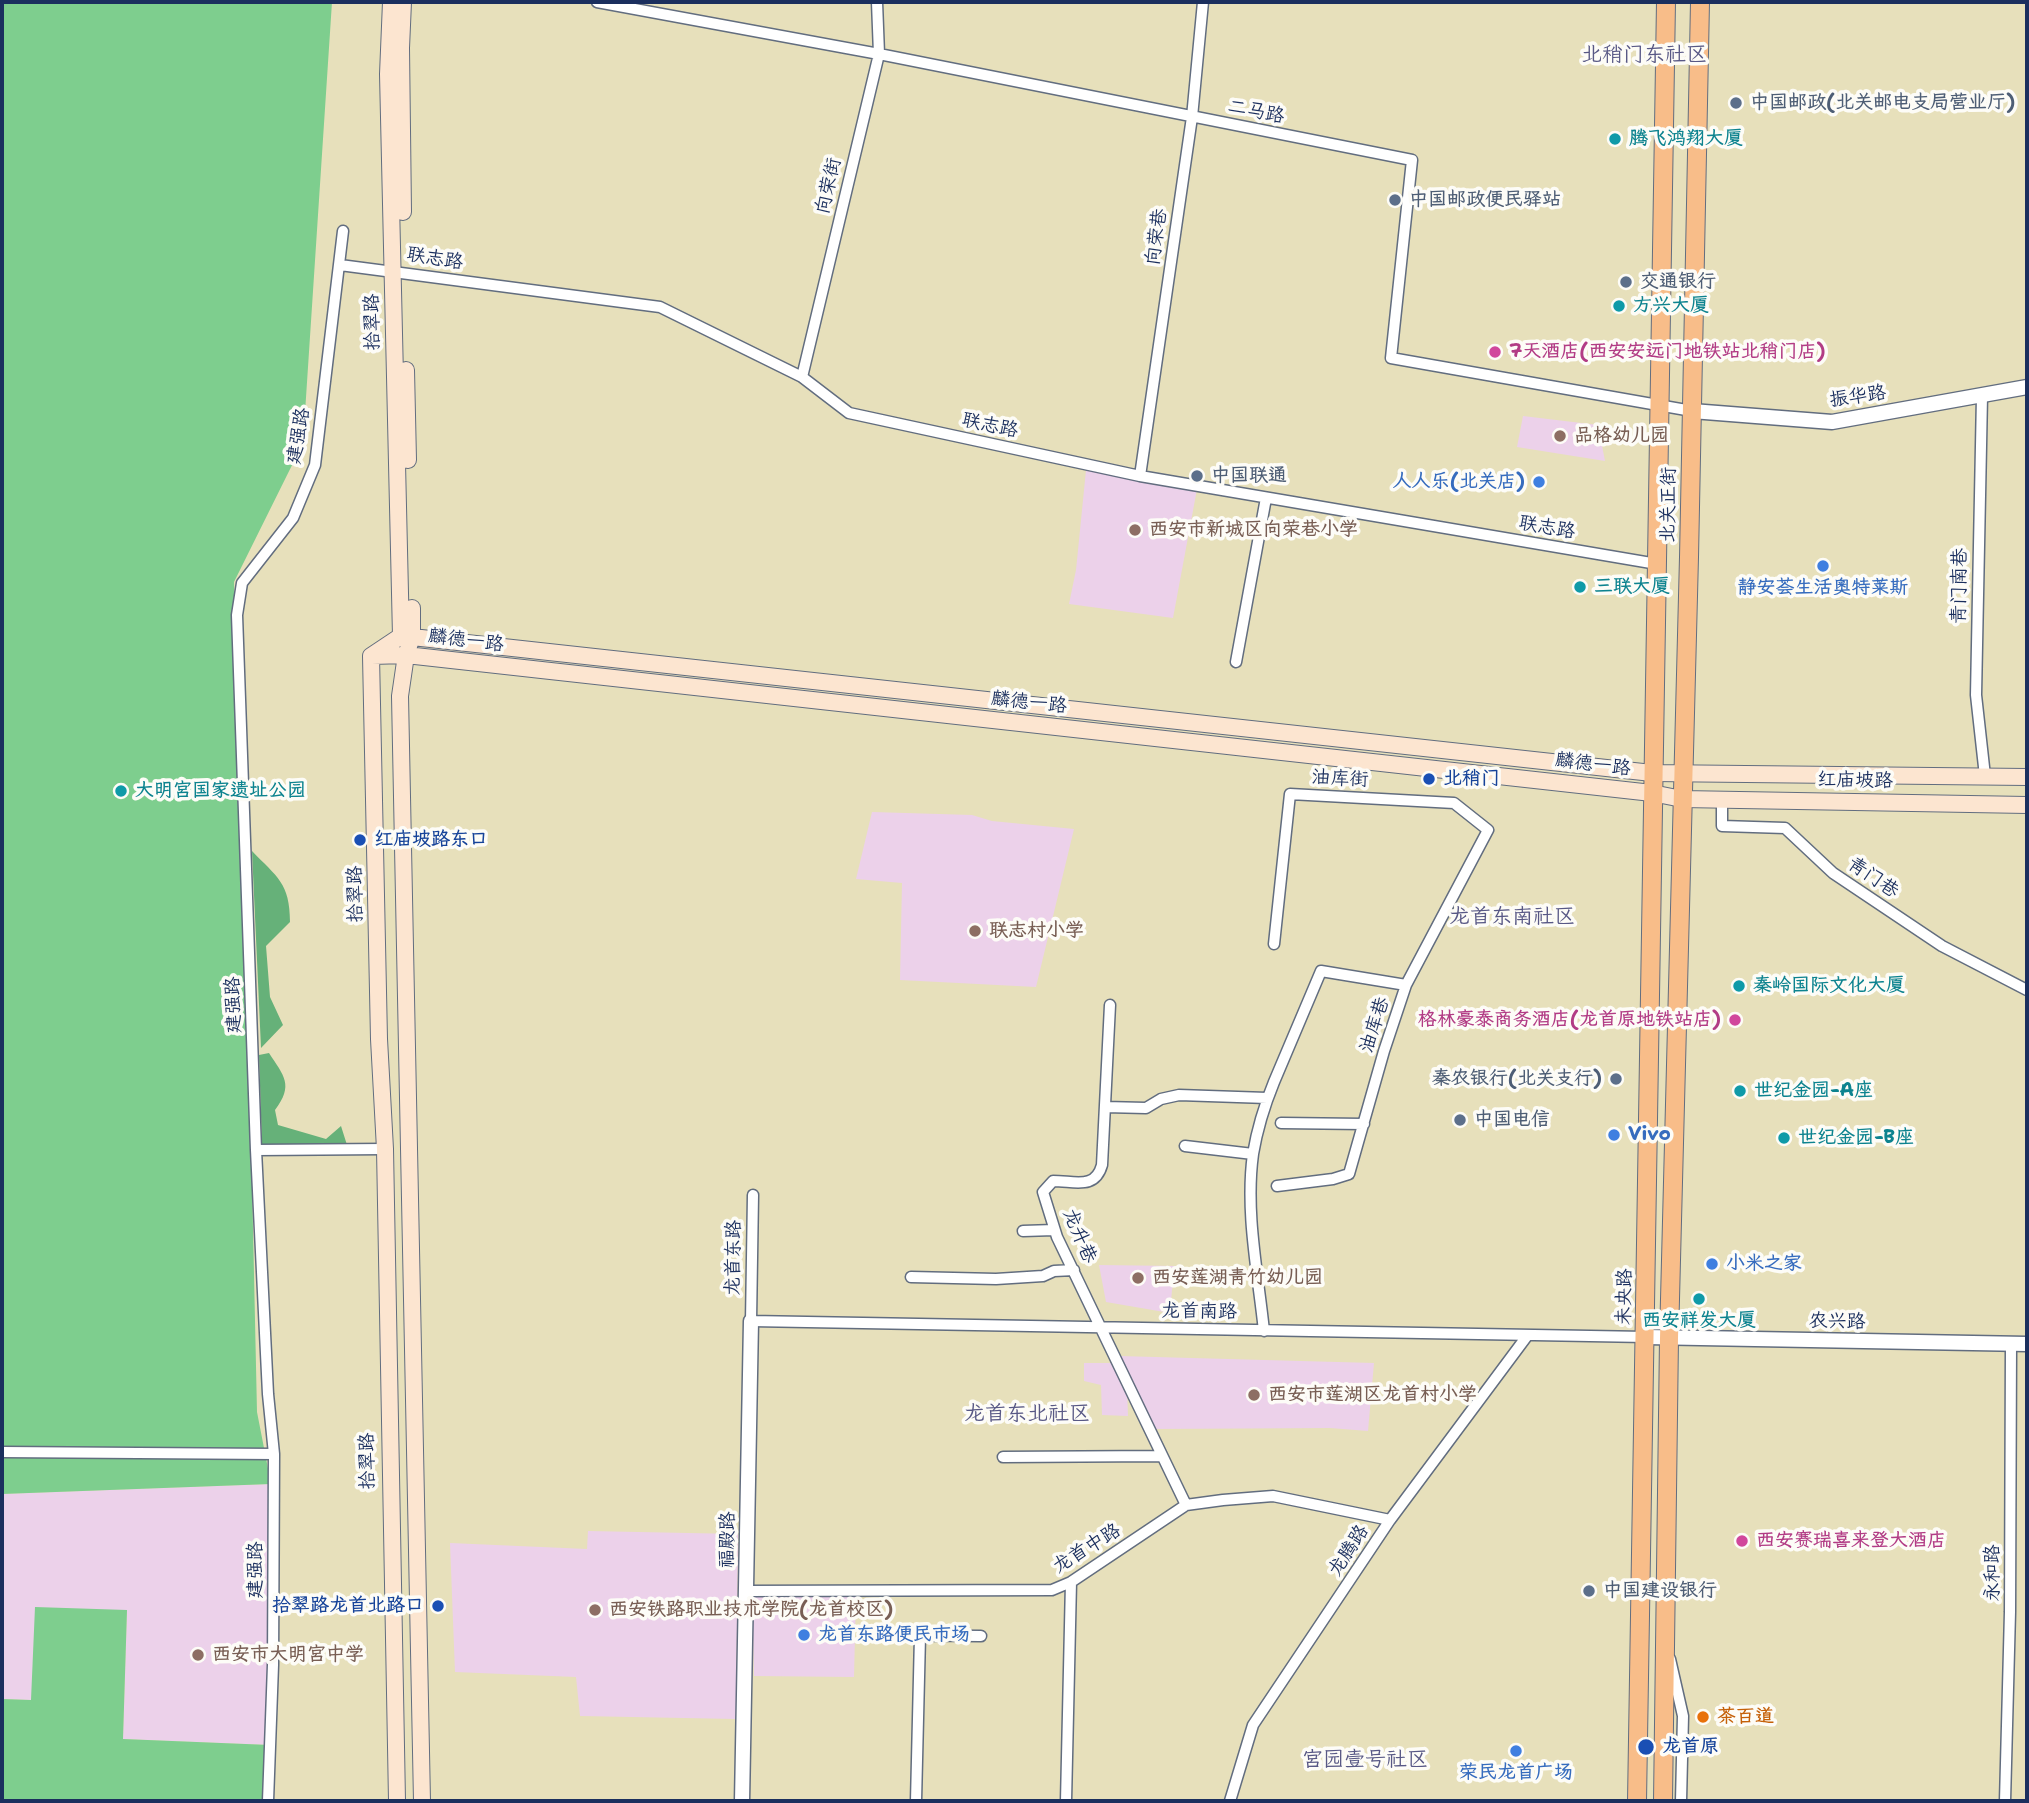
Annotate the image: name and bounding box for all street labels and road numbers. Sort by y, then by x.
street label: 二马路 [1226,95,1286,129]
street label: 向荣街 [811,156,847,216]
street label: 向荣巷 [1142,207,1172,267]
street label: 联志路 [405,243,465,275]
street label: 拾翠路 [361,293,385,351]
street label: 振华路 [1828,382,1888,412]
street label: 建强路 [283,406,315,466]
street label: 联志路 [960,409,1020,443]
street label: 北关正街 [1657,467,1681,543]
street label: 联志路 [1517,512,1577,544]
street label: 青门南巷 [1948,548,1972,624]
street label: 麟德一路 [427,625,505,657]
street label: 麟德一路 [990,688,1068,718]
street label: 麟德一路 [1554,749,1632,781]
street label: 油库街 [1311,766,1369,792]
street label: 红庙坡路 [1817,769,1893,793]
street label: 青门巷 [1843,853,1903,903]
street label: 拾翠路 [344,865,368,923]
street label: 建强路 [222,976,246,1034]
street label: 油库巷 [1355,994,1395,1056]
street label: 龙升巷 [1057,1205,1101,1267]
street label: 龙首东路 [722,1220,746,1296]
street label: 未央路 [1613,1268,1637,1326]
street label: 龙首南路 [1161,1300,1237,1324]
street label: 农兴路 [1808,1310,1866,1334]
street label: 拾翠路 [356,1432,380,1490]
street label: 福殿路 [716,1511,740,1569]
street label: 龙首中路 [1049,1519,1125,1579]
street label: 龙腾路 [1324,1521,1374,1581]
street label: 建强路 [245,1542,267,1598]
street label: 永和路 [1982,1545,2004,1601]

